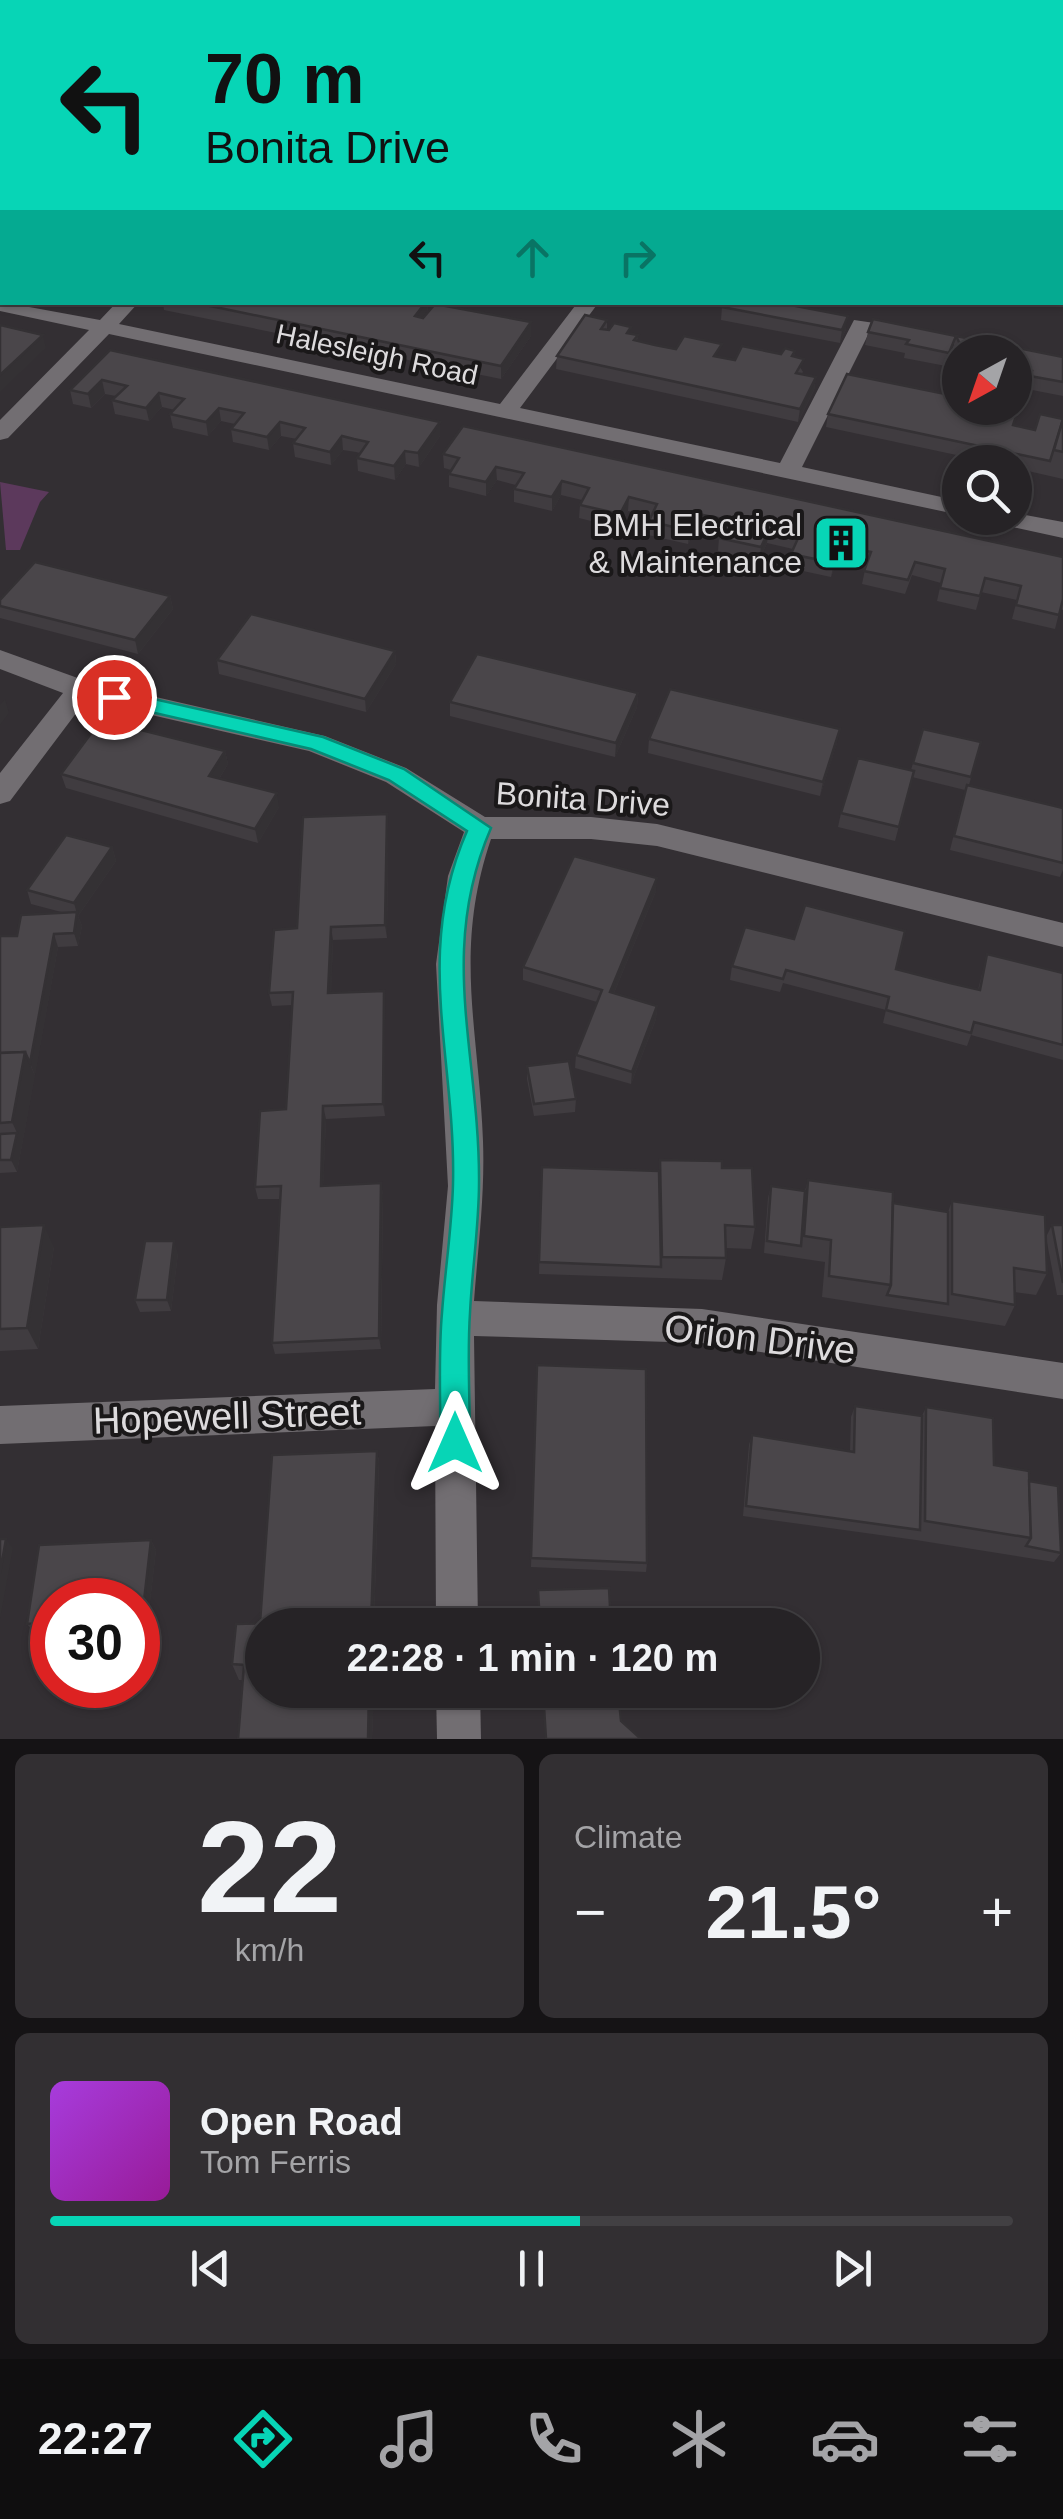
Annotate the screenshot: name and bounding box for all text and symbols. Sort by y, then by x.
icon: left [40,40,170,170]
text: 70 m [205,40,365,118]
text: Bonita Drive [205,122,450,173]
icon: left [400,230,455,285]
icon: ahead [505,230,560,285]
icon: right [610,230,665,285]
street label: Halesleigh Road [273,318,481,391]
north arrow [942,335,1032,425]
map controls [942,335,1032,535]
button: search [942,445,1032,535]
place label: BMH Electrical & Maintenance [589,507,802,580]
building icon: BMH Electrical & Maintenance [811,513,871,573]
pin [72,655,157,740]
icon: arrive [87,670,142,725]
street label: Bonita Drive [495,775,671,823]
street label: Orion Drive [662,1306,858,1372]
street label: Hopewell Street [92,1390,362,1442]
position arrow [403,1391,507,1495]
speed limit sign: 30 [30,1578,160,1708]
text: 22:28 · 1 min · 120 m [347,1637,718,1679]
text: 22 [197,1794,342,1940]
text: Climate [574,1819,682,1855]
text: 21.5° [706,1870,881,1954]
text: − [574,1881,606,1943]
text: + [981,1881,1013,1943]
text: km/h [235,1932,304,1968]
text: Open Road [200,2101,403,2143]
text: Tom Ferris [200,2144,351,2180]
icon: previous [183,2241,238,2296]
icon: pause [504,2241,559,2296]
icon: next [825,2241,880,2296]
icon: directions [228,2404,298,2474]
icon: music [374,2404,444,2474]
icon: phone [519,2404,589,2474]
icon: climate [664,2404,734,2474]
icon: car [810,2404,880,2474]
icon: filters [955,2404,1025,2474]
text: 22:27 [38,2413,153,2464]

